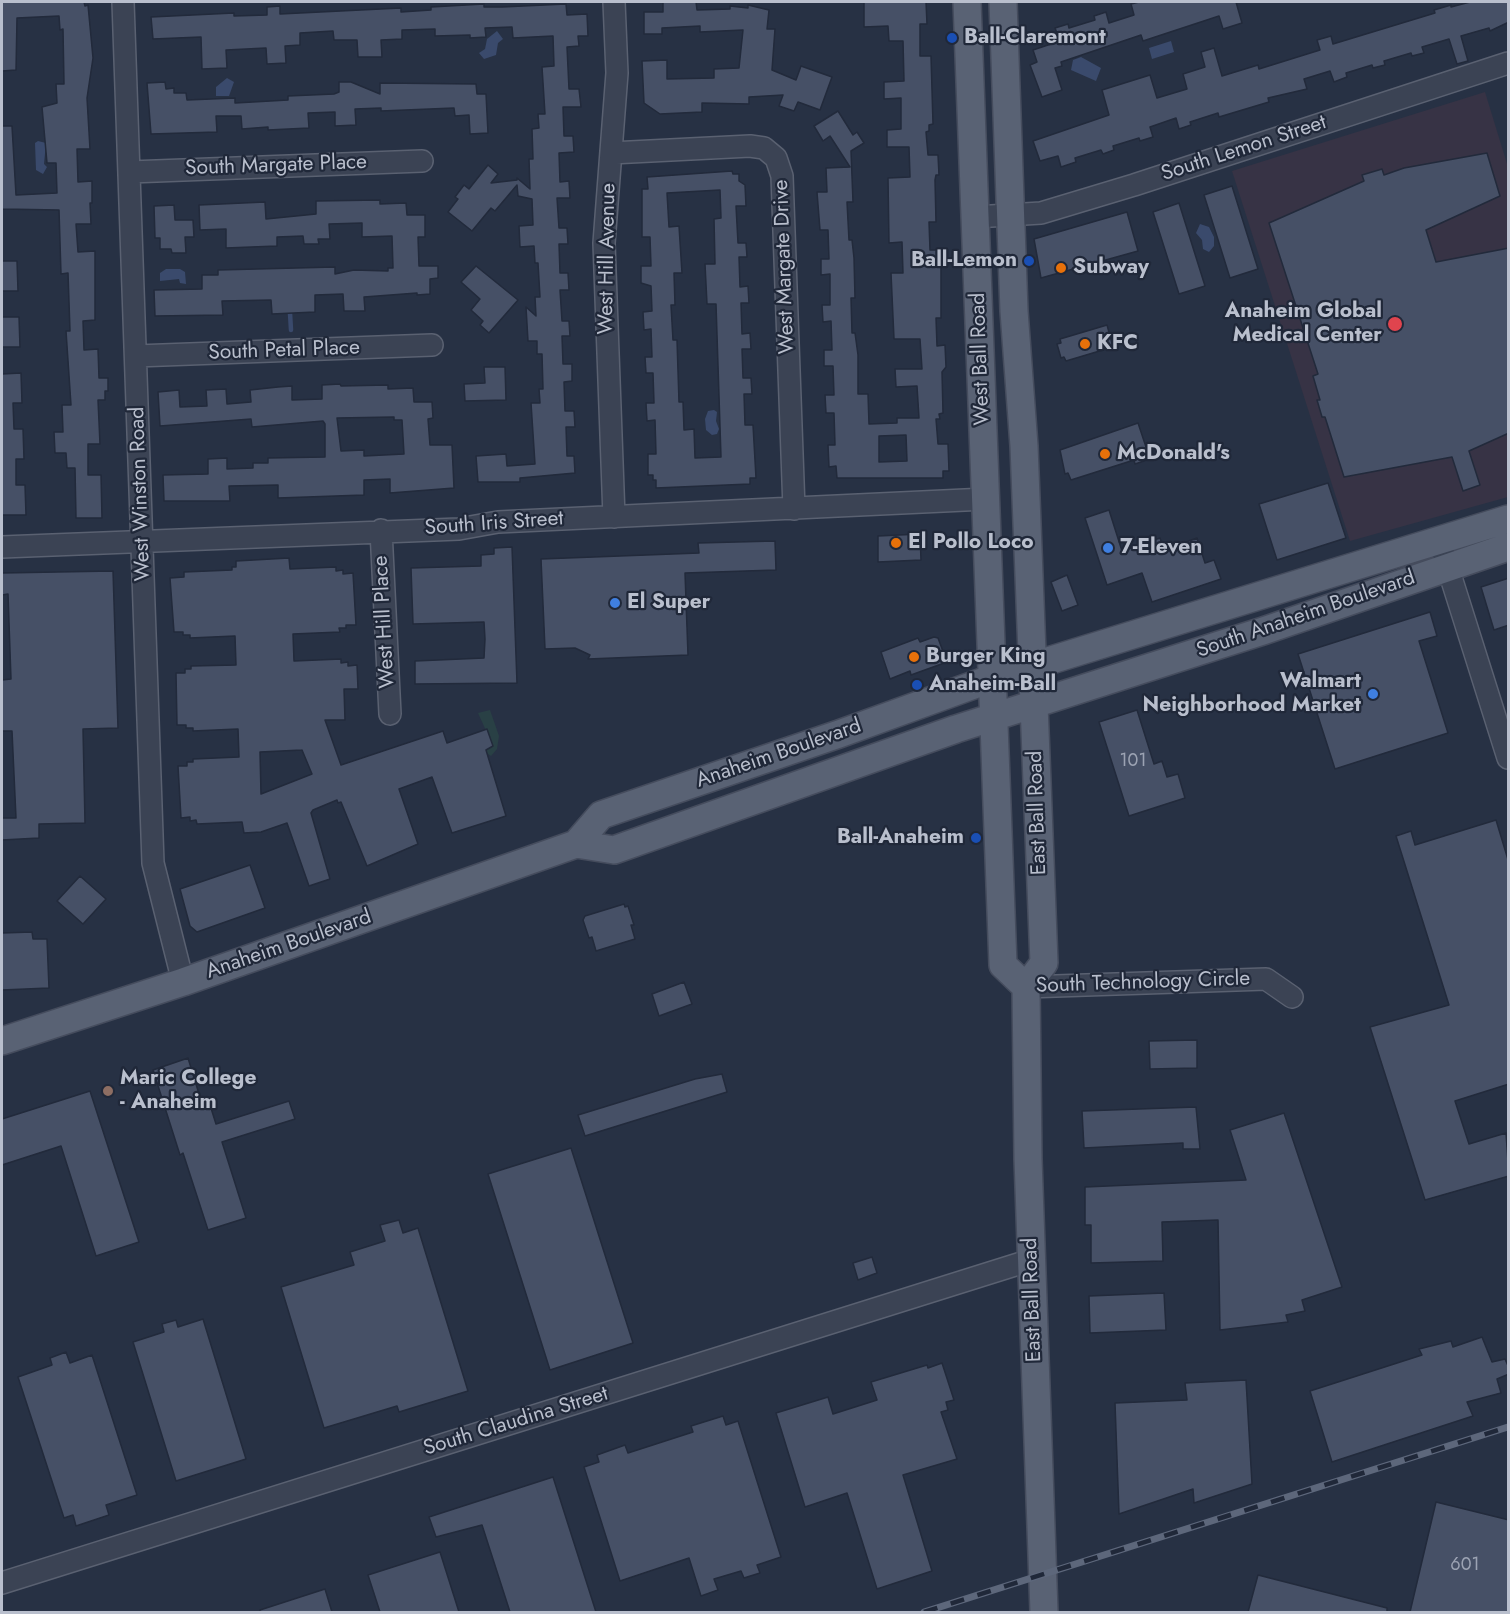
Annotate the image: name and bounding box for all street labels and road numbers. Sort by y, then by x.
street label: South Lemon Street [1158,110,1330,188]
street label: South Margate Place [185,150,367,182]
street label: West Margate Drive [769,179,801,355]
street label: West Hill Avenue [594,183,622,335]
street label: West Ball Road [966,292,996,426]
street label: South Petal Place [208,336,360,366]
street label: West Winston Road [125,406,157,582]
street label: South Iris Street [424,507,564,541]
street label: West Hill Place [369,555,401,689]
street label: South Anaheim Boulevard [1193,566,1419,664]
street label: Anaheim Boulevard [693,714,865,794]
street label: East Ball Road [1023,750,1053,876]
street label: Anaheim Boulevard [203,905,375,985]
street label: South Technology Circle [1035,967,1251,999]
street label: East Ball Road [1018,1237,1048,1363]
street label: South Claudina Street [421,1382,611,1462]

